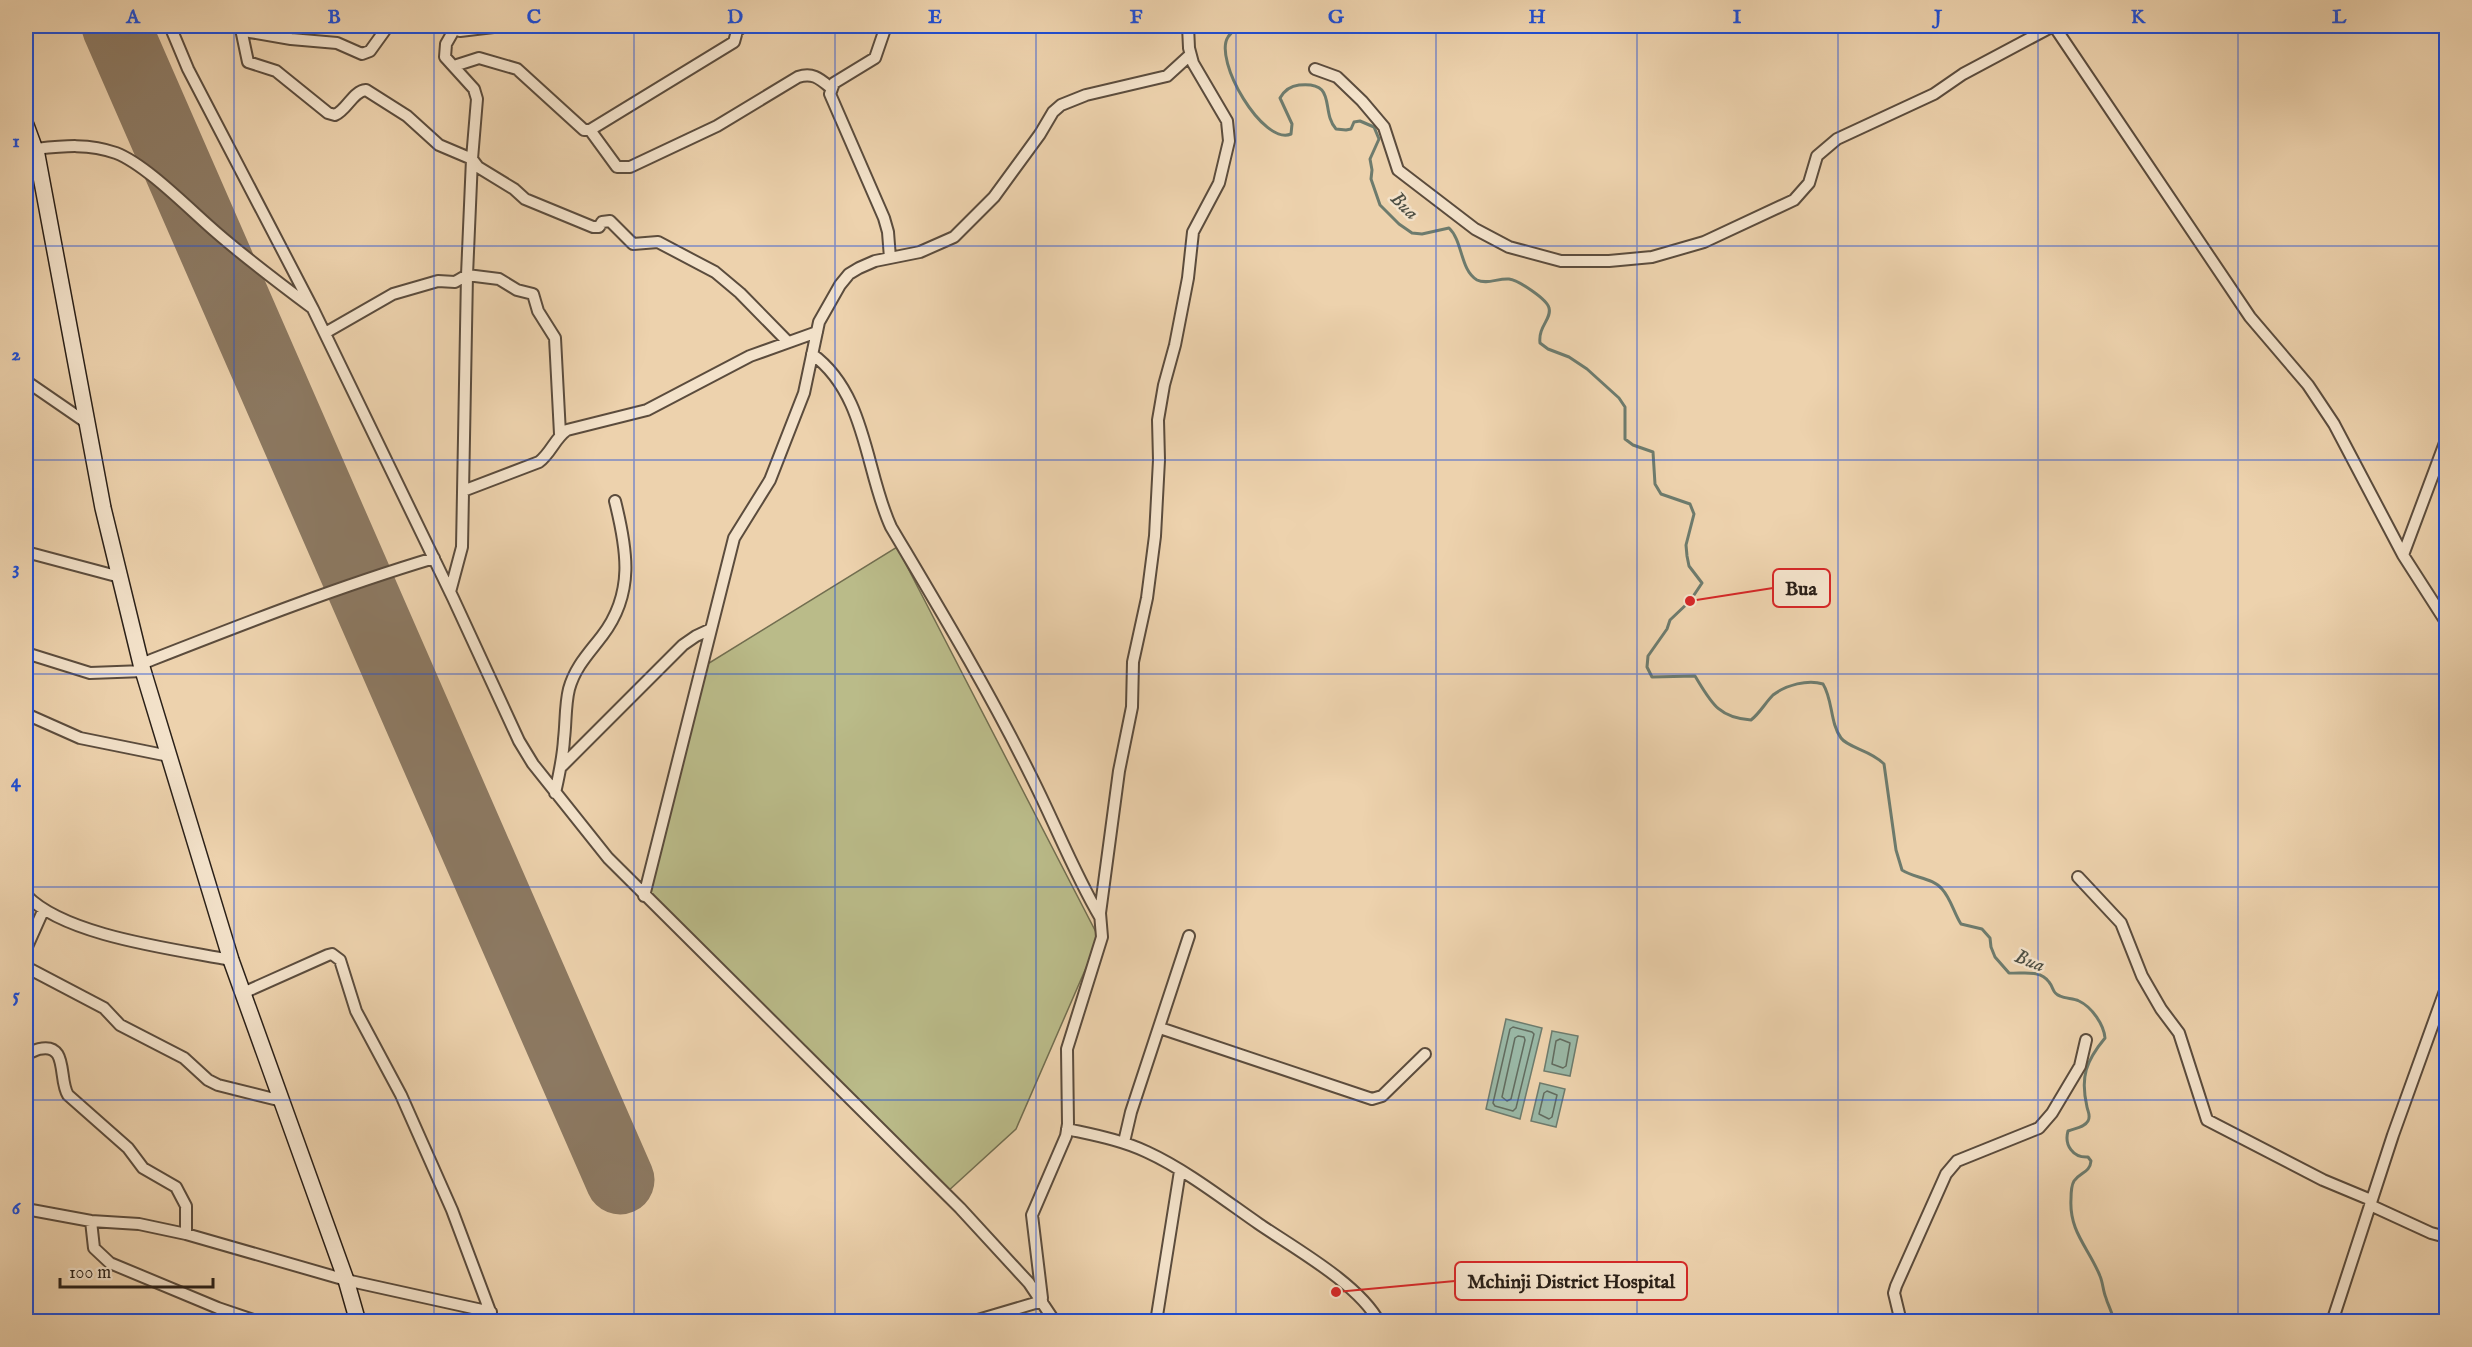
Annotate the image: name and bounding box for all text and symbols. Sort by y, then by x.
text: A [125,5,141,30]
text: B [327,5,341,30]
text: C [527,5,541,30]
text: D [727,5,743,30]
text: E [928,5,942,30]
text: F [1130,5,1143,30]
text: G [1328,5,1345,30]
text: H [1528,5,1546,30]
text: I [1733,5,1742,30]
text: J [1931,5,1943,30]
text: K [2131,5,2147,30]
text: L [2332,5,2347,30]
text: 1 [12,129,20,154]
water label: Bua [1384,186,1424,226]
text: 2 [11,342,21,367]
text: 3 [12,556,20,581]
callout: Bua [1773,569,1830,607]
text: Bua [1785,577,1817,602]
text: 4 [11,769,22,794]
water label: Bua [2011,944,2048,979]
text: 5 [12,983,20,1008]
text: 6 [12,1196,22,1221]
scale bar [60,1251,213,1289]
text: 100 m [69,1262,111,1285]
callout: Mchinji District Hospital [1455,1262,1687,1300]
text: Mchinji District Hospital [1467,1270,1675,1295]

